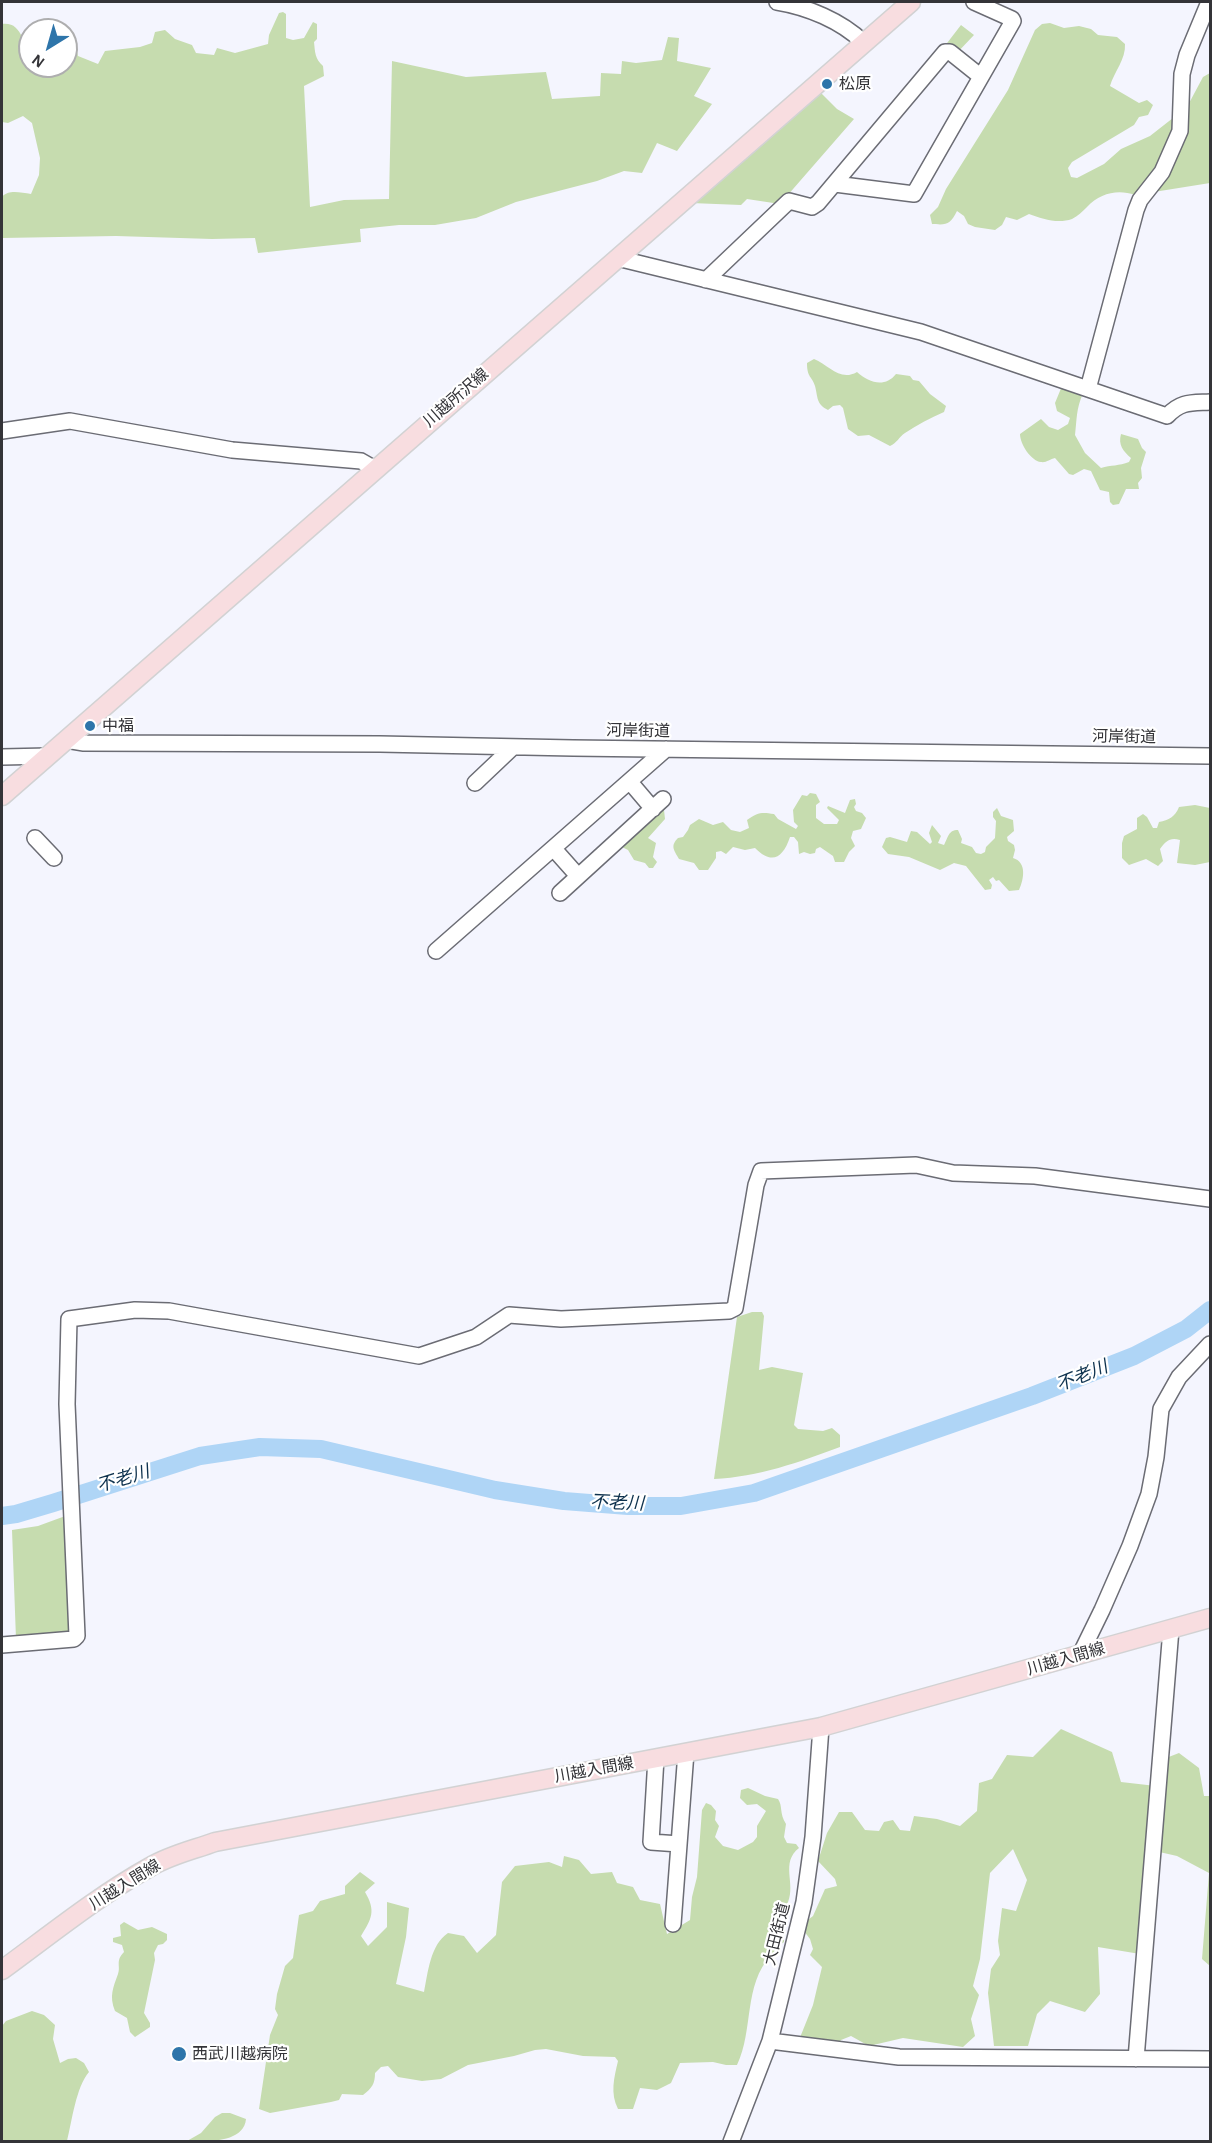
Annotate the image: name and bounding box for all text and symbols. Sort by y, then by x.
north arrow [18,18,78,78]
text: N [29,51,48,71]
place label: 松原 [839,74,871,94]
marker: 松原 [820,77,834,91]
street label: 川越所沢線 [420,365,492,431]
place label: 中福 [102,716,134,736]
marker: 中福 [83,719,97,733]
street label: 河岸街道 [606,721,670,741]
street label: 河岸街道 [1092,727,1156,747]
water label: 不老川 [1053,1356,1111,1396]
water label: 不老川 [94,1461,152,1497]
water label: 不老川 [590,1491,644,1515]
street label: 川越入間線 [1025,1639,1107,1679]
street label: 川越入間線 [553,1754,635,1786]
street label: 川越入間線 [86,1856,164,1914]
street label: 大田街道 [760,1901,794,1967]
place label: 西武川越病院 [192,2044,288,2064]
marker: 西武川越病院 [170,2045,188,2063]

